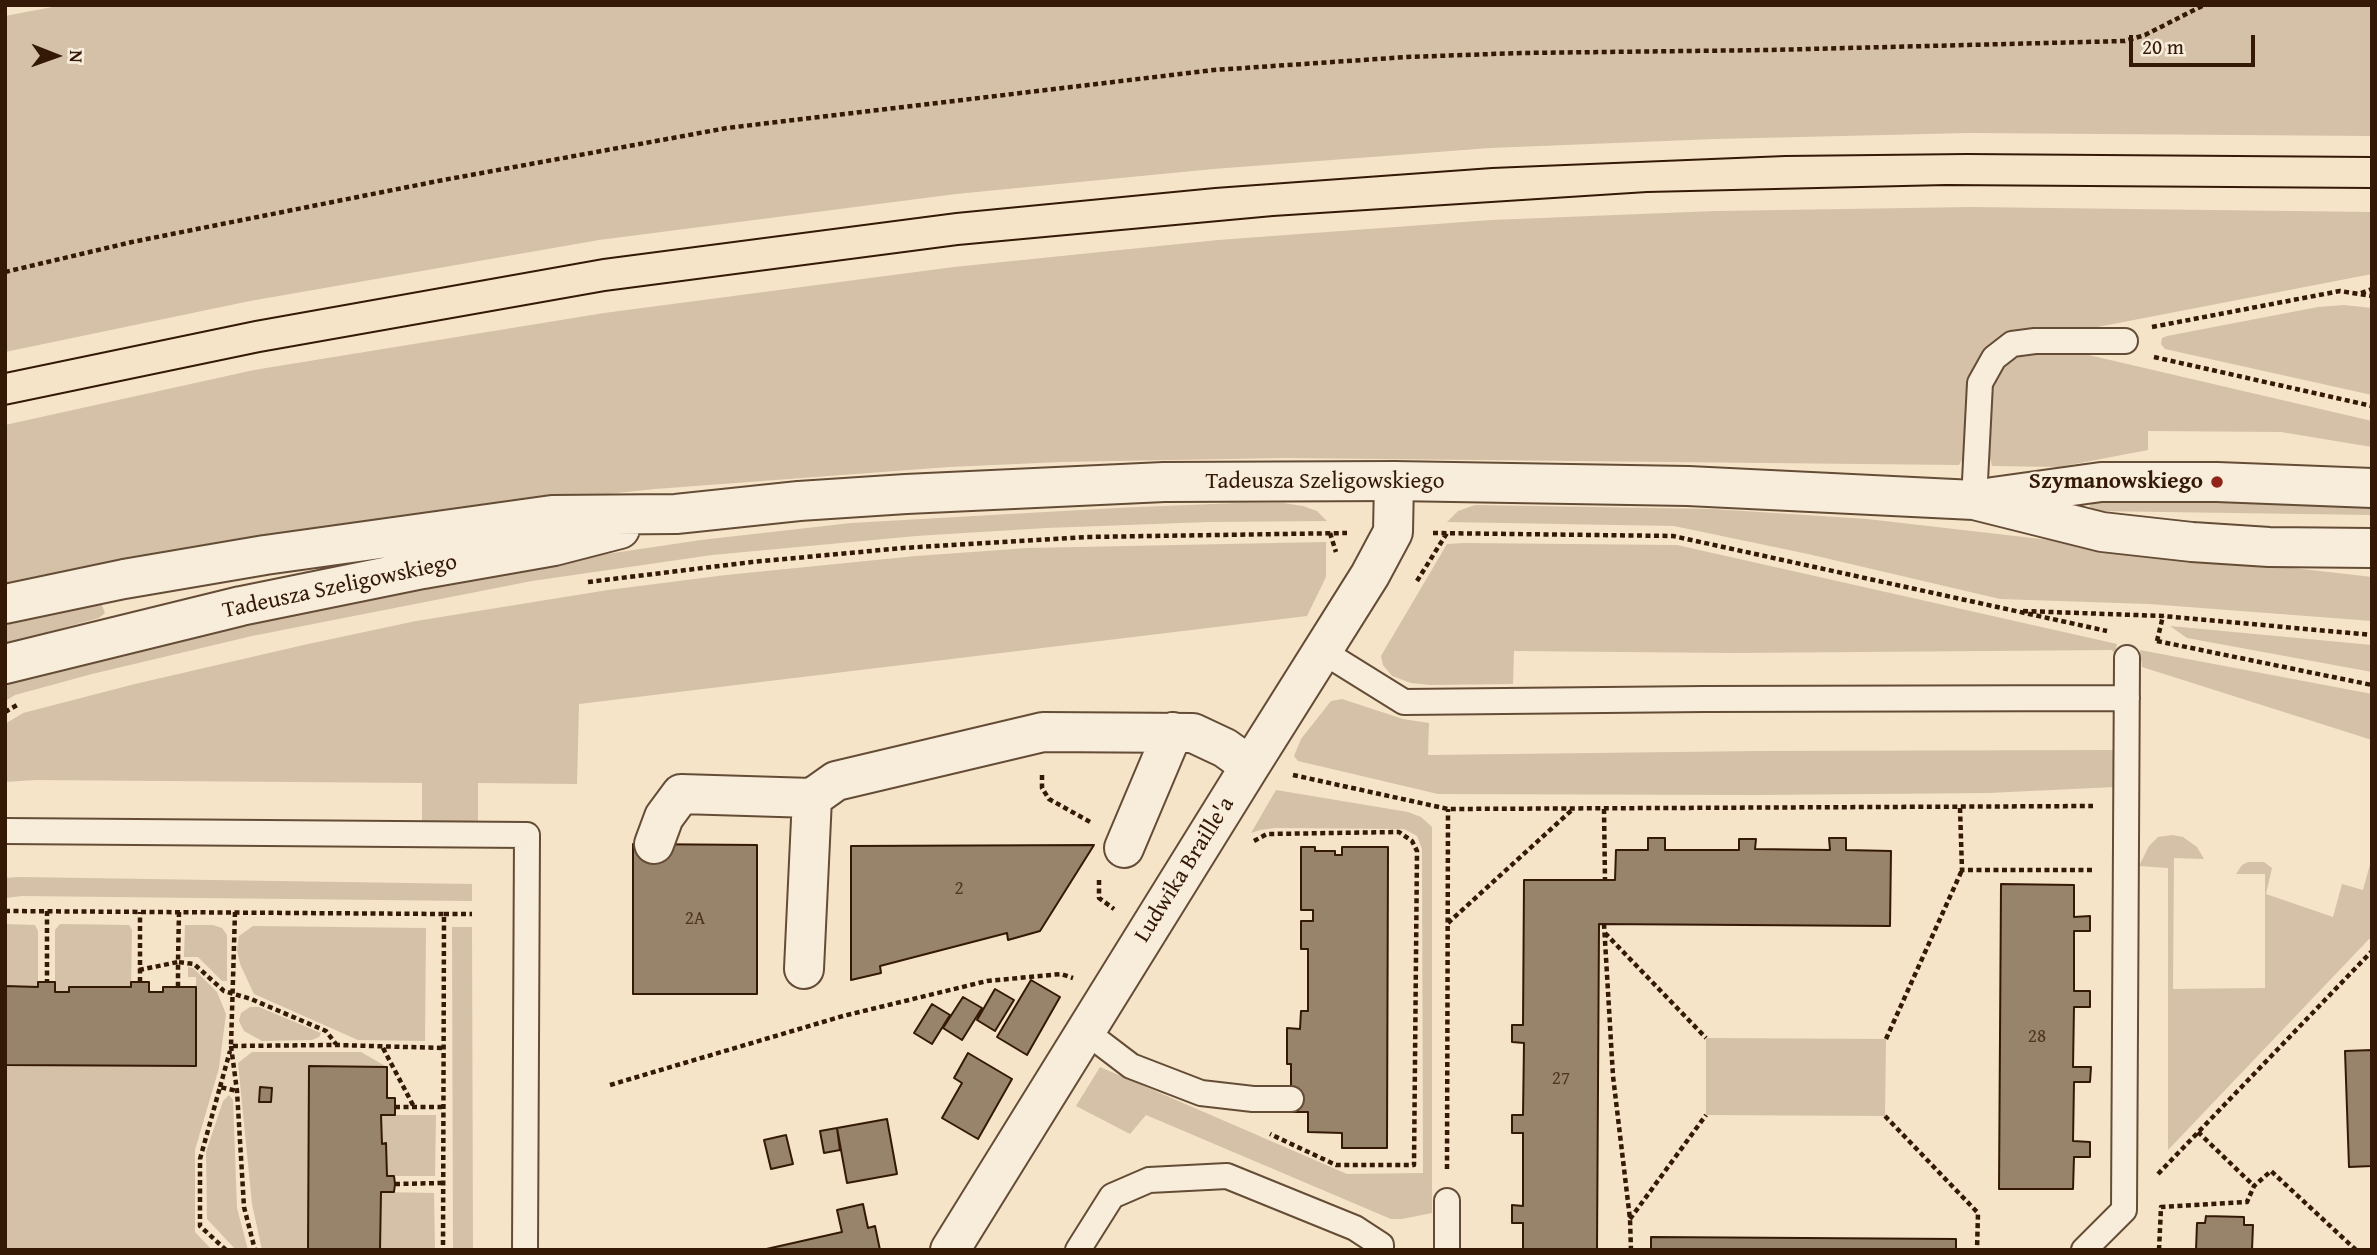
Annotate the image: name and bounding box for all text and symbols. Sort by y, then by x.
north arrow [21,21,91,91]
scale bar [2132,21,2258,65]
text: 20 m [2142,31,2184,62]
text: N [63,50,91,63]
street label: Tadeusza Szeligowskiego [1206,468,1444,496]
place label: Szymanowskiego [2029,468,2203,496]
marker: Szymanowskiego [2209,474,2225,490]
street label: Tadeusza Szeligowskiego [220,549,460,625]
street label: Ludwika Braille'a [1129,792,1241,948]
house number: 2 [954,878,964,900]
house number: 2A [685,908,705,930]
house number: 28 [2028,1026,2046,1048]
house number: 27 [1552,1068,1570,1090]

